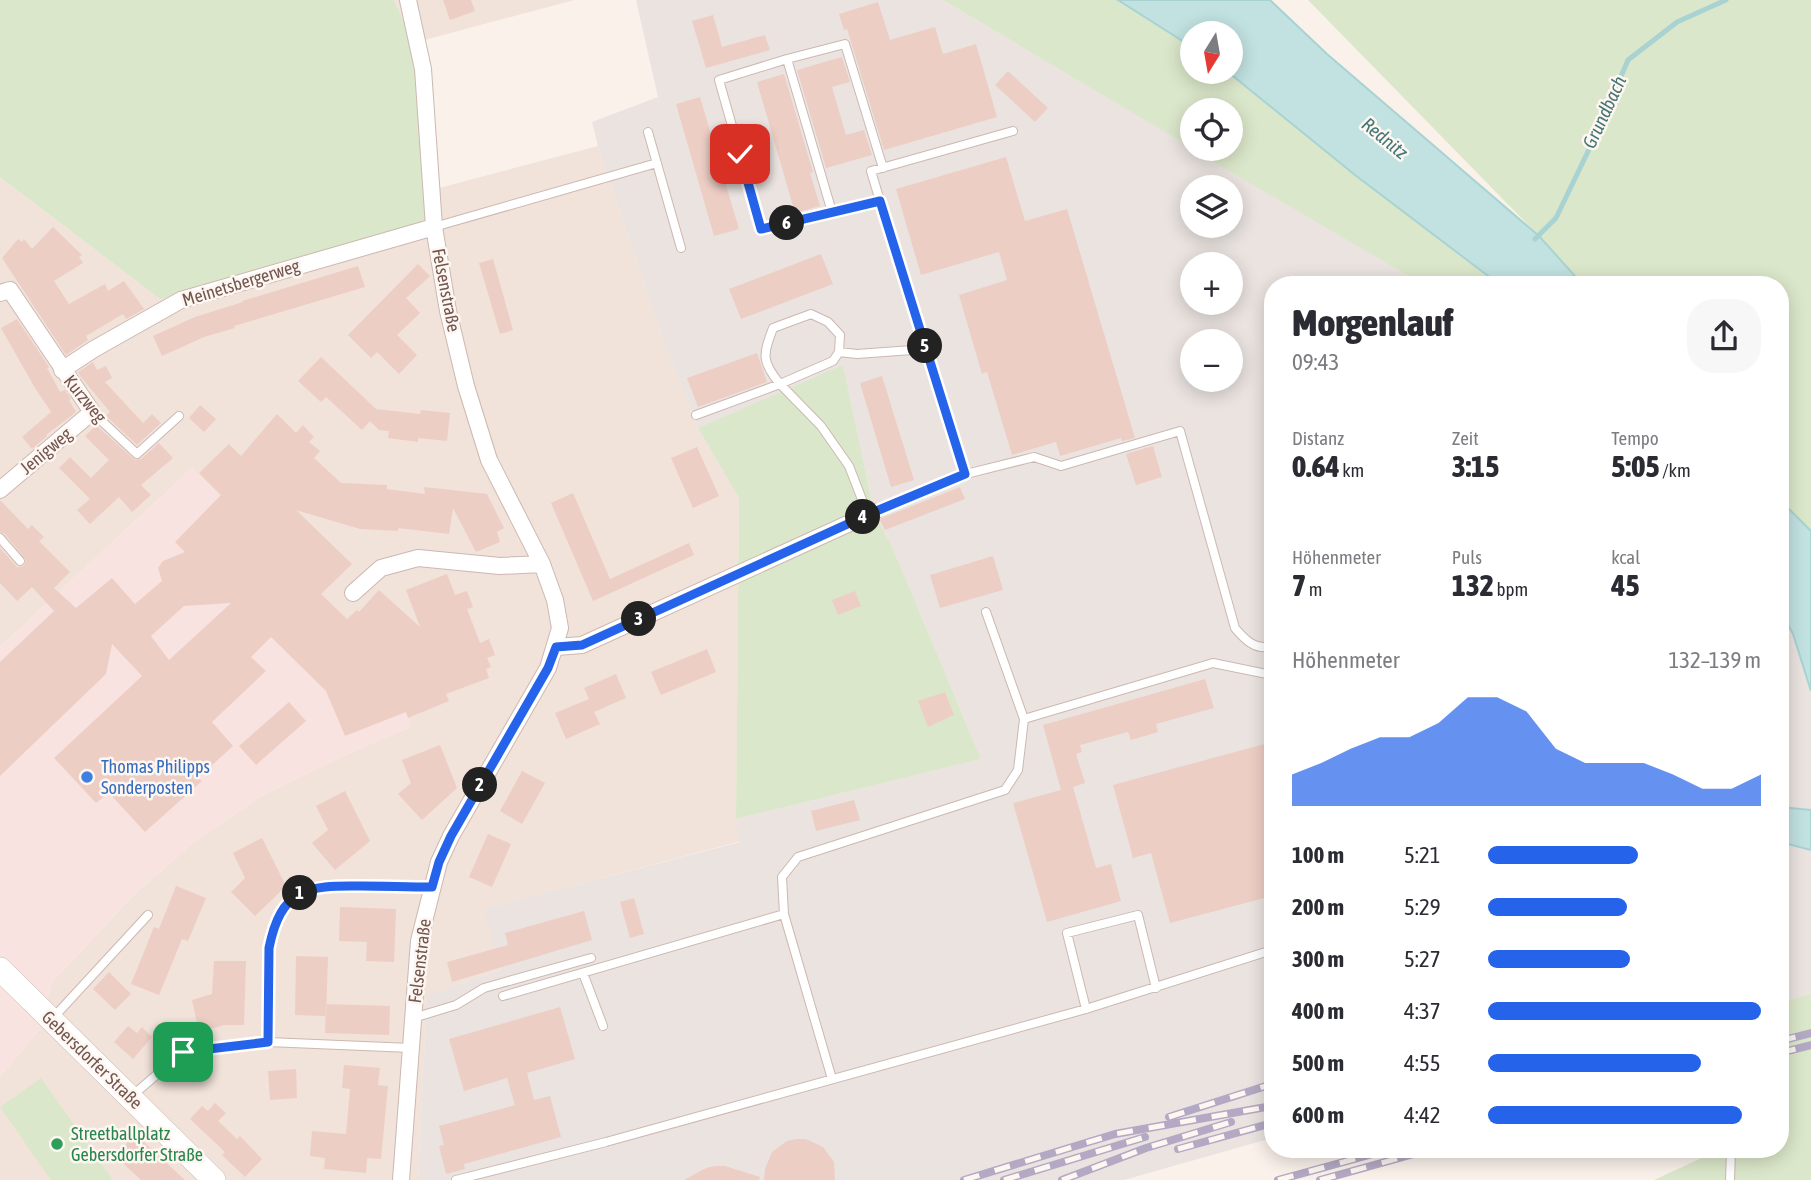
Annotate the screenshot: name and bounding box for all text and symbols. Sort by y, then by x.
north arrow [1180,21,1242,84]
map controls [1180,21,1243,392]
water label: Grundbach [1578,72,1630,152]
button: locate [1180,98,1243,161]
water label: Rednitz [1358,113,1413,163]
pin [710,124,770,184]
icon: check [721,135,759,173]
button: layers [1180,175,1243,238]
pin: 6 [770,206,804,241]
text: 6 [782,211,791,233]
street label: Felsenstraße [428,246,465,333]
button: + [1180,252,1243,315]
street label: Meinetsbergerweg [180,255,302,310]
button: share [1687,299,1761,373]
text: Morgenlauf [1292,301,1453,344]
pin: 5 [908,328,942,364]
button: − [1180,329,1243,392]
text: 5 [920,334,929,356]
text: 09:43 [1292,349,1339,375]
street label: Kurzweg [60,370,111,427]
street label: Jenigweg [16,423,76,478]
text: Distanz [1292,427,1344,449]
text: Zeit [1452,427,1479,449]
text: Tempo [1611,427,1659,449]
text: 0.64 [1292,449,1340,483]
text: 3:15 [1452,449,1499,483]
text: 5:05 [1611,449,1660,483]
text: km [1340,459,1364,481]
text: /km [1660,459,1691,481]
pin: 4 [846,500,880,534]
text: 4 [858,505,867,527]
text: Höhenmeter [1292,546,1381,568]
text: Puls [1452,546,1482,568]
text: kcal [1611,546,1640,568]
text: 7 [1292,568,1306,602]
text: 132 [1452,568,1494,602]
text: 45 [1611,568,1640,602]
text: m [1306,578,1322,600]
text: bpm [1494,578,1528,600]
pin: 3 [622,602,656,636]
text: 3 [634,607,643,629]
text: Höhenmeter [1292,647,1400,673]
text: 132–139 m [1668,647,1761,673]
place label: Thomas Philipps Sonderposten [101,756,210,798]
pin: 2 [462,768,498,802]
marker: Thomas Philipps Sonderposten [79,769,95,785]
text: 2 [475,773,484,795]
text: 100 m [1292,842,1344,868]
text: 5:21 [1404,842,1441,868]
pin: 1 [282,876,318,910]
text: 1 [295,881,304,903]
text: 200 m [1292,894,1344,920]
text: 5:29 [1404,894,1441,920]
street label: Felsenstraße [404,918,435,1004]
text: 300 m [1292,946,1344,972]
text: 5:27 [1404,946,1441,972]
text: 400 m [1292,998,1344,1024]
text: 4:37 [1404,998,1441,1024]
street label: Gebersdorfer Straße [38,1006,147,1113]
pin [153,1022,213,1082]
icon: arrive [164,1033,202,1071]
text: 500 m [1292,1050,1344,1076]
text: 4:55 [1404,1050,1441,1076]
text: 600 m [1292,1102,1344,1128]
text: 4:42 [1404,1102,1441,1128]
place label: Streetballplatz Gebersdorfer Straße [71,1123,203,1165]
marker: Streetballplatz Gebersdorfer Straße [49,1136,65,1152]

